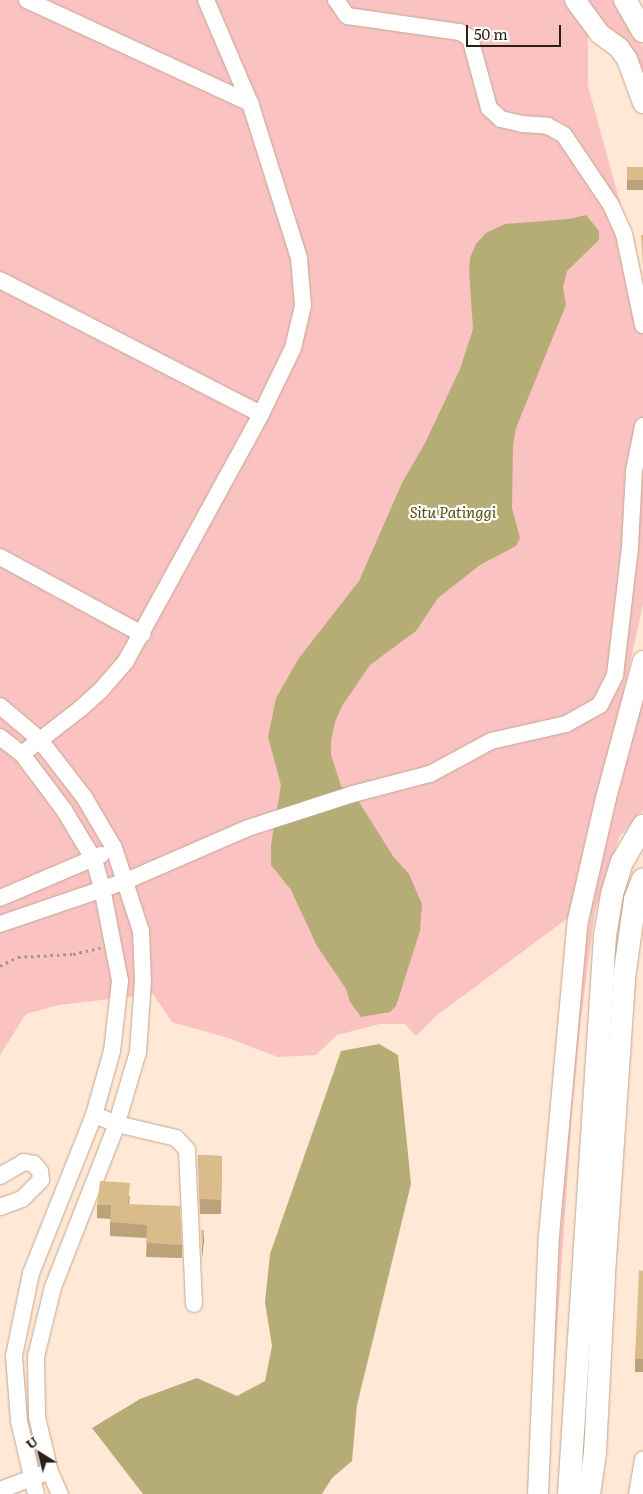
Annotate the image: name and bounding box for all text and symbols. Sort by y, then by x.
scale bar [468,15,563,47]
text: 50 m [474,22,508,45]
water label: Situ Patinggi [410,503,496,521]
north arrow [15,1429,65,1479]
text: U [21,1431,42,1453]

